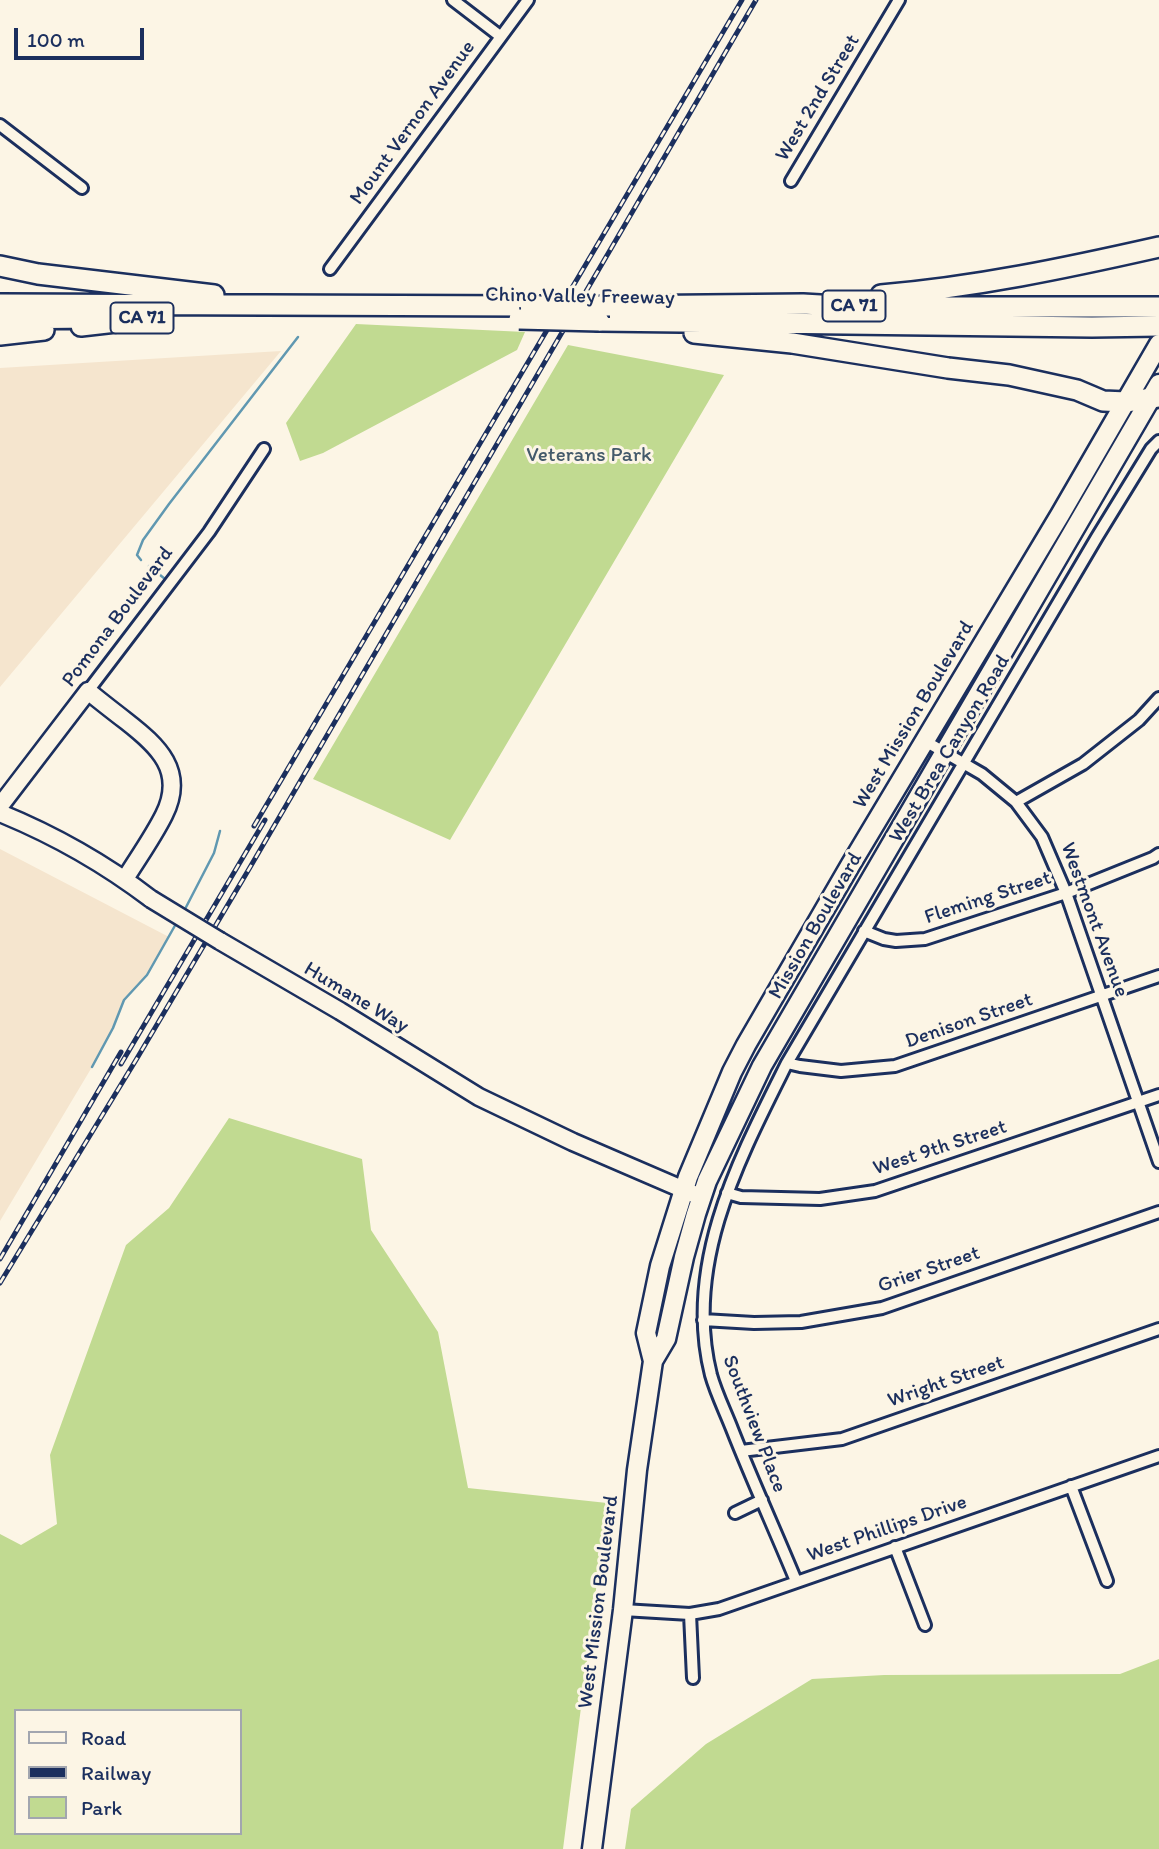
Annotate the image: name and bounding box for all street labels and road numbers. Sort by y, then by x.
street label: West 2nd Street [770,30,866,166]
street label: Mount Vernon Avenue [345,36,481,210]
street label: Chino Valley Freeway [485,283,675,311]
road number: CA 71 [822,290,886,322]
road number: CA 71 [110,302,174,334]
street label: Pomona Boulevard [57,542,179,692]
street label: West Mission Boulevard [848,616,980,814]
street label: West Brea Canyon Road [884,650,1016,848]
street label: Westmont Avenue [1054,839,1134,1001]
street label: Mission Boulevard [764,848,868,1004]
street label: Fleming Street [921,866,1055,930]
street label: Humane Way [299,957,413,1039]
street label: Denison Street [902,987,1036,1055]
street label: West 9th Street [870,1115,1010,1181]
street label: Grier Street [875,1241,983,1299]
street label: Wright Street [884,1350,1008,1414]
street label: Southview Place [716,1352,792,1496]
street label: West Phillips Drive [804,1490,970,1568]
street label: West Mission Boulevard [573,1494,625,1710]

